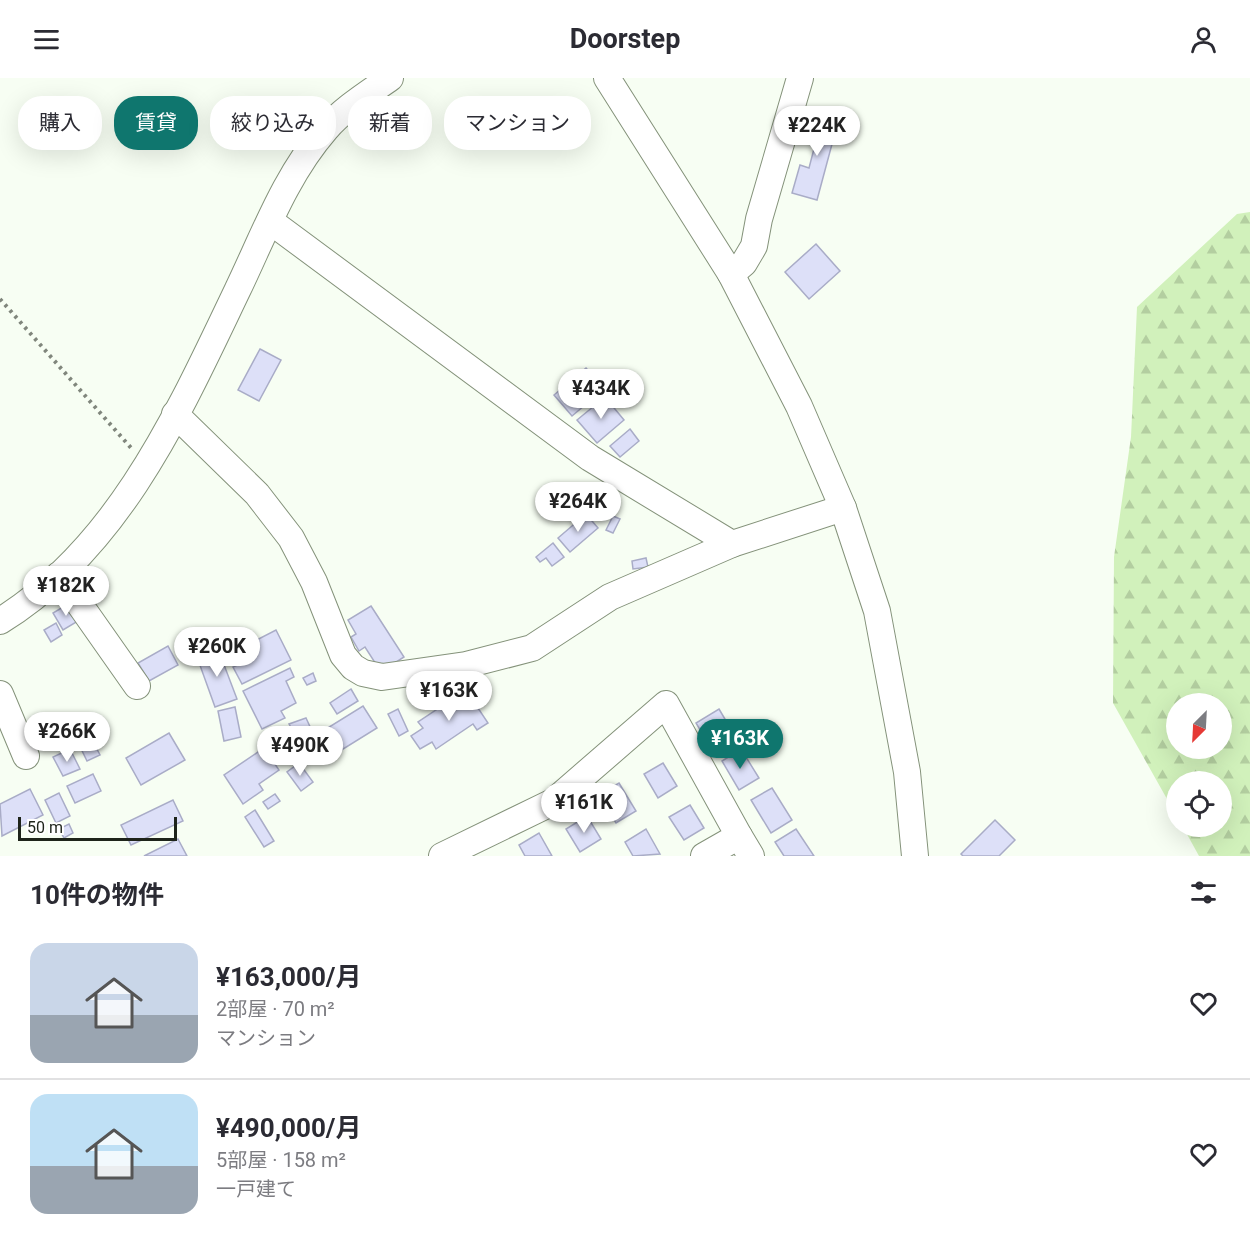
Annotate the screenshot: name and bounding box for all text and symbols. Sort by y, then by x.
icon: menu [30,23,63,56]
text: Doorstep [570,23,680,55]
icon: person [1187,23,1220,56]
chip: 購入 [18,96,102,150]
chip: 賃貸 [114,96,198,150]
chip: 絞り込み [210,96,336,150]
chip: 新着 [348,96,432,150]
chip: マンション [444,96,591,150]
pin: ¥224K [775,106,859,157]
text: ¥224K [788,113,846,137]
pin: ¥434K [559,369,643,420]
text: ¥434K [572,376,630,400]
pin: ¥264K [536,482,620,533]
text: ¥264K [549,489,607,513]
pin: ¥182K [24,566,108,617]
text: ¥182K [37,573,95,597]
pin: ¥260K [175,627,259,678]
text: ¥260K [188,634,246,658]
pin: ¥163K [407,671,491,722]
text: ¥163K [420,678,478,702]
north arrow [1166,693,1232,759]
map controls [1166,693,1232,837]
pin: ¥266K [25,712,109,763]
text: ¥266K [38,719,96,743]
pin: ¥163K [698,719,782,770]
pin: ¥490K [258,726,342,777]
text: ¥163K [711,726,769,750]
text: ¥490K [271,733,329,757]
button: locate [1166,771,1232,837]
pin: ¥161K [542,783,626,834]
text: ¥161K [555,790,613,814]
scale bar [18,814,177,842]
text: 50 m [27,818,63,837]
icon: filters [1187,876,1220,909]
text: 10件の物件 [30,880,164,910]
text: ¥163,000/月 [216,962,362,992]
icon: home [78,967,150,1039]
icon: heart [1187,987,1220,1020]
text: 2部屋 · 70 m² [216,997,335,1021]
text: マンション [216,1026,316,1050]
text: ¥490,000/月 [216,1113,362,1143]
icon: home [78,1118,150,1190]
icon: heart [1187,1138,1220,1171]
text: 5部屋 · 158 m² [216,1148,346,1172]
text: 一戸建て [216,1177,296,1201]

